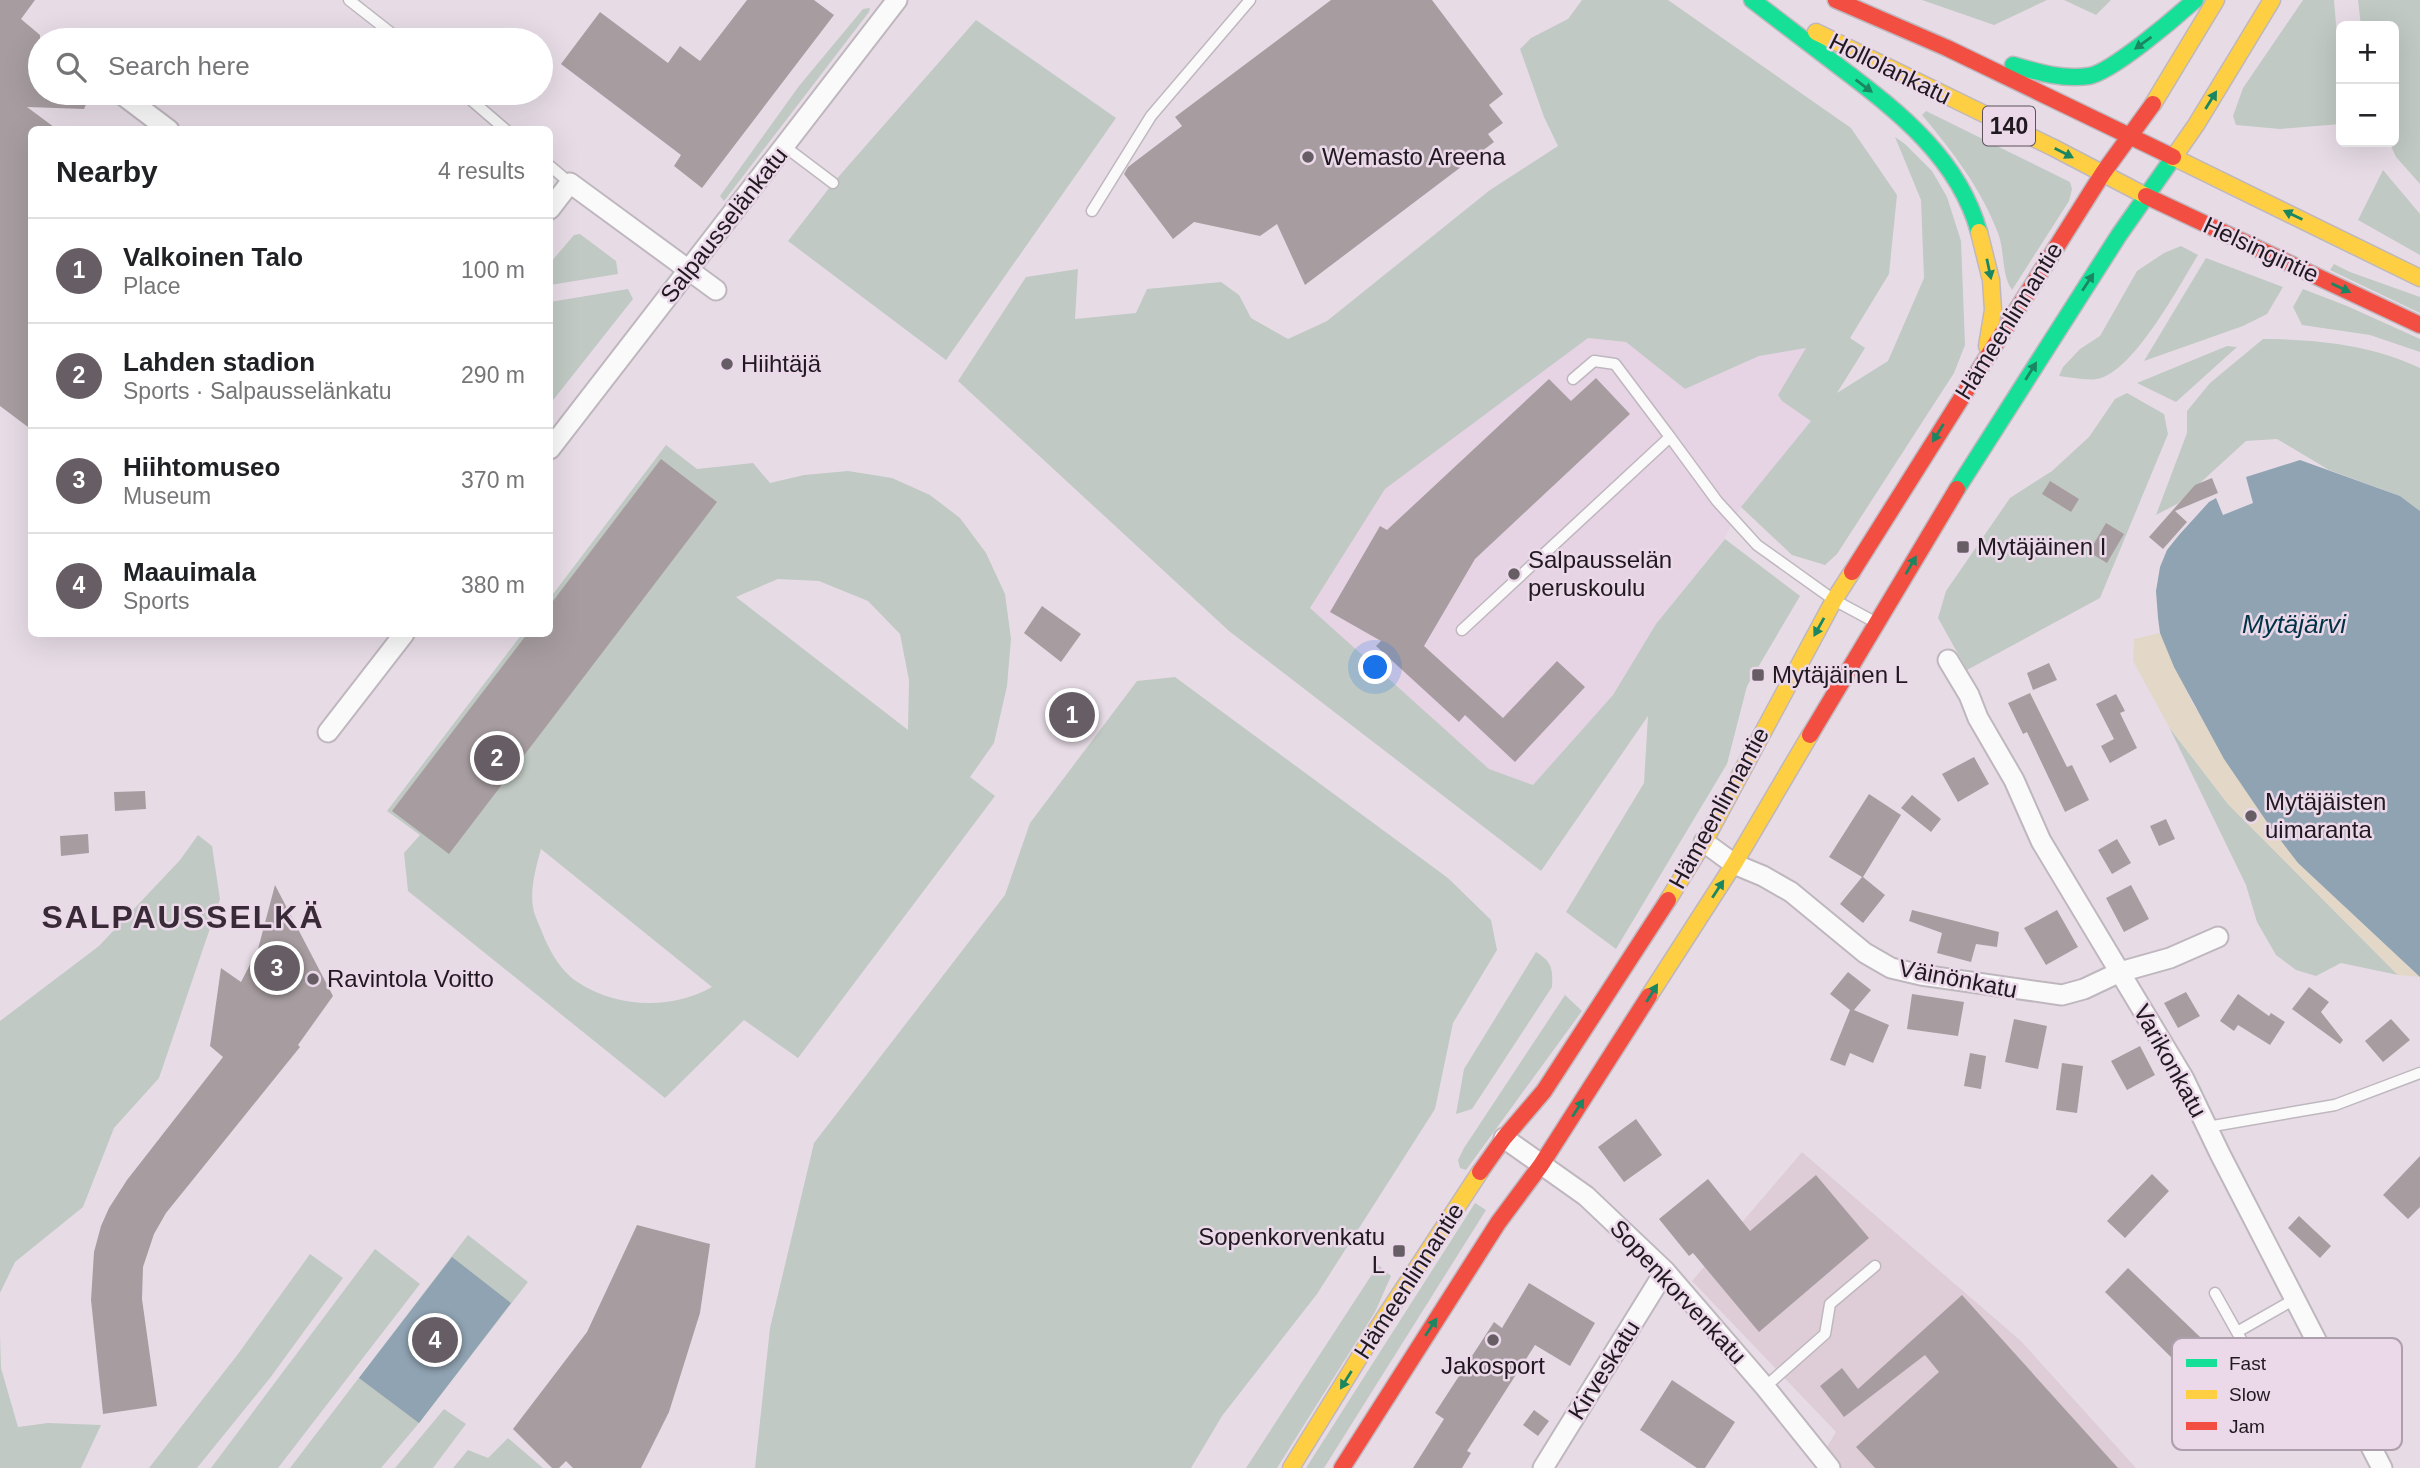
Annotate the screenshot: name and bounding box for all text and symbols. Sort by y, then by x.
map controls [2336,21,2399,147]
button: + [2336,21,2399,84]
street label: Hollolankatu [1825,27,1955,110]
search box [28,28,553,105]
one-way arrow [2134,36,2152,50]
icon: search [52,48,90,86]
text: Search here [108,51,250,81]
one-way arrow [1855,79,1874,93]
button: − [2336,84,2399,147]
one-way arrow [2205,91,2218,110]
road number: 140 [1983,106,2035,146]
street label: Salpausselänkatu [655,142,793,308]
place label: Wemasto Areena [1322,143,1506,170]
one-way arrow [2054,147,2074,158]
marker: Wemasto Areena [1300,149,1316,165]
text: Nearby [56,155,158,188]
text: 4 results [438,158,525,184]
one-way arrow [2283,210,2303,221]
street label: Helsingintie [2199,211,2323,288]
street label: Hämeenlinnantie [1949,237,2068,404]
text: Valkoinen Talo [123,242,303,272]
text: 1 [73,257,85,283]
text: 100 m [461,257,525,283]
one-way arrow [1983,258,1994,280]
text: Place [123,273,181,299]
one-way arrow [2082,273,2095,292]
one-way arrow [2331,282,2351,293]
text: Lahden stadion [123,347,315,377]
place label: Hiihtäjä [741,350,822,377]
marker: Hiihtäjä [719,356,735,372]
text: 2 [73,362,85,388]
text: 290 m [461,362,525,388]
one-way arrow [2025,362,2038,381]
text: Sports · Salpausselänkatu [123,378,392,404]
one-way arrow [1932,423,1945,443]
text: Hiihtomuseo [123,452,280,482]
text: 3 [73,467,85,493]
text: 370 m [461,467,525,493]
text: Museum [123,483,211,509]
place label: Mytäjäinen I [1977,533,2106,560]
marker: Mytäjäinen I [1955,539,1971,555]
place label: Salpausselän peruskoulu [1528,546,1672,601]
one-way arrow [1905,555,1918,574]
text: Maauimala [123,557,256,587]
marker: Salpausselän peruskoulu [1506,566,1522,582]
text: 4 [73,572,85,598]
text: 380 m [461,572,525,598]
text: Sports [123,588,189,614]
water label: Mytäjärvi [2242,609,2347,639]
one-way arrow [1813,617,1825,637]
your location [1358,650,1392,684]
place label: Mytäjäinen L [1772,661,1908,688]
marker: Mytäjäinen L [1750,667,1766,683]
pin: 1 [1049,689,1095,741]
street label: Hämeenlinnantie [1663,722,1774,893]
pin: 2 [474,732,520,784]
place label: Mytäjäisten uimaranta [2265,788,2386,843]
marker: Mytäjäisten uimaranta [2243,808,2259,824]
one-way arrow [1711,880,1725,898]
district label: SALPAUSSELKÄ [42,899,324,935]
pin: 3 [254,942,300,994]
street label: Väinönkatu [1897,954,2020,1003]
place label: Ravintola Voitto [327,965,494,992]
marker: Ravintola Voitto [305,971,321,987]
one-way arrow [1645,983,1658,1002]
street label: Varikonkatu [2128,1000,2213,1122]
one-way arrow [1572,1098,1585,1118]
street label: Hämeenlinnantie [1348,1198,1469,1364]
street label: Sopenkorvenkatu [1605,1214,1752,1369]
place label: Sopenkorvenkatu L [1198,1223,1385,1278]
marker: Sopenkorvenkatu L [1391,1243,1407,1259]
pin: 4 [412,1314,458,1366]
street label: Kirveskatu [1562,1315,1645,1424]
one-way arrow [1424,1318,1437,1337]
marker: Jakosport [1485,1332,1501,1348]
legend [2172,1338,2402,1450]
place label: Jakosport [1441,1352,1545,1379]
text: Fast [2229,1353,2267,1374]
one-way arrow [1339,1370,1352,1389]
text: Slow [2229,1384,2270,1405]
text: Jam [2229,1416,2265,1437]

